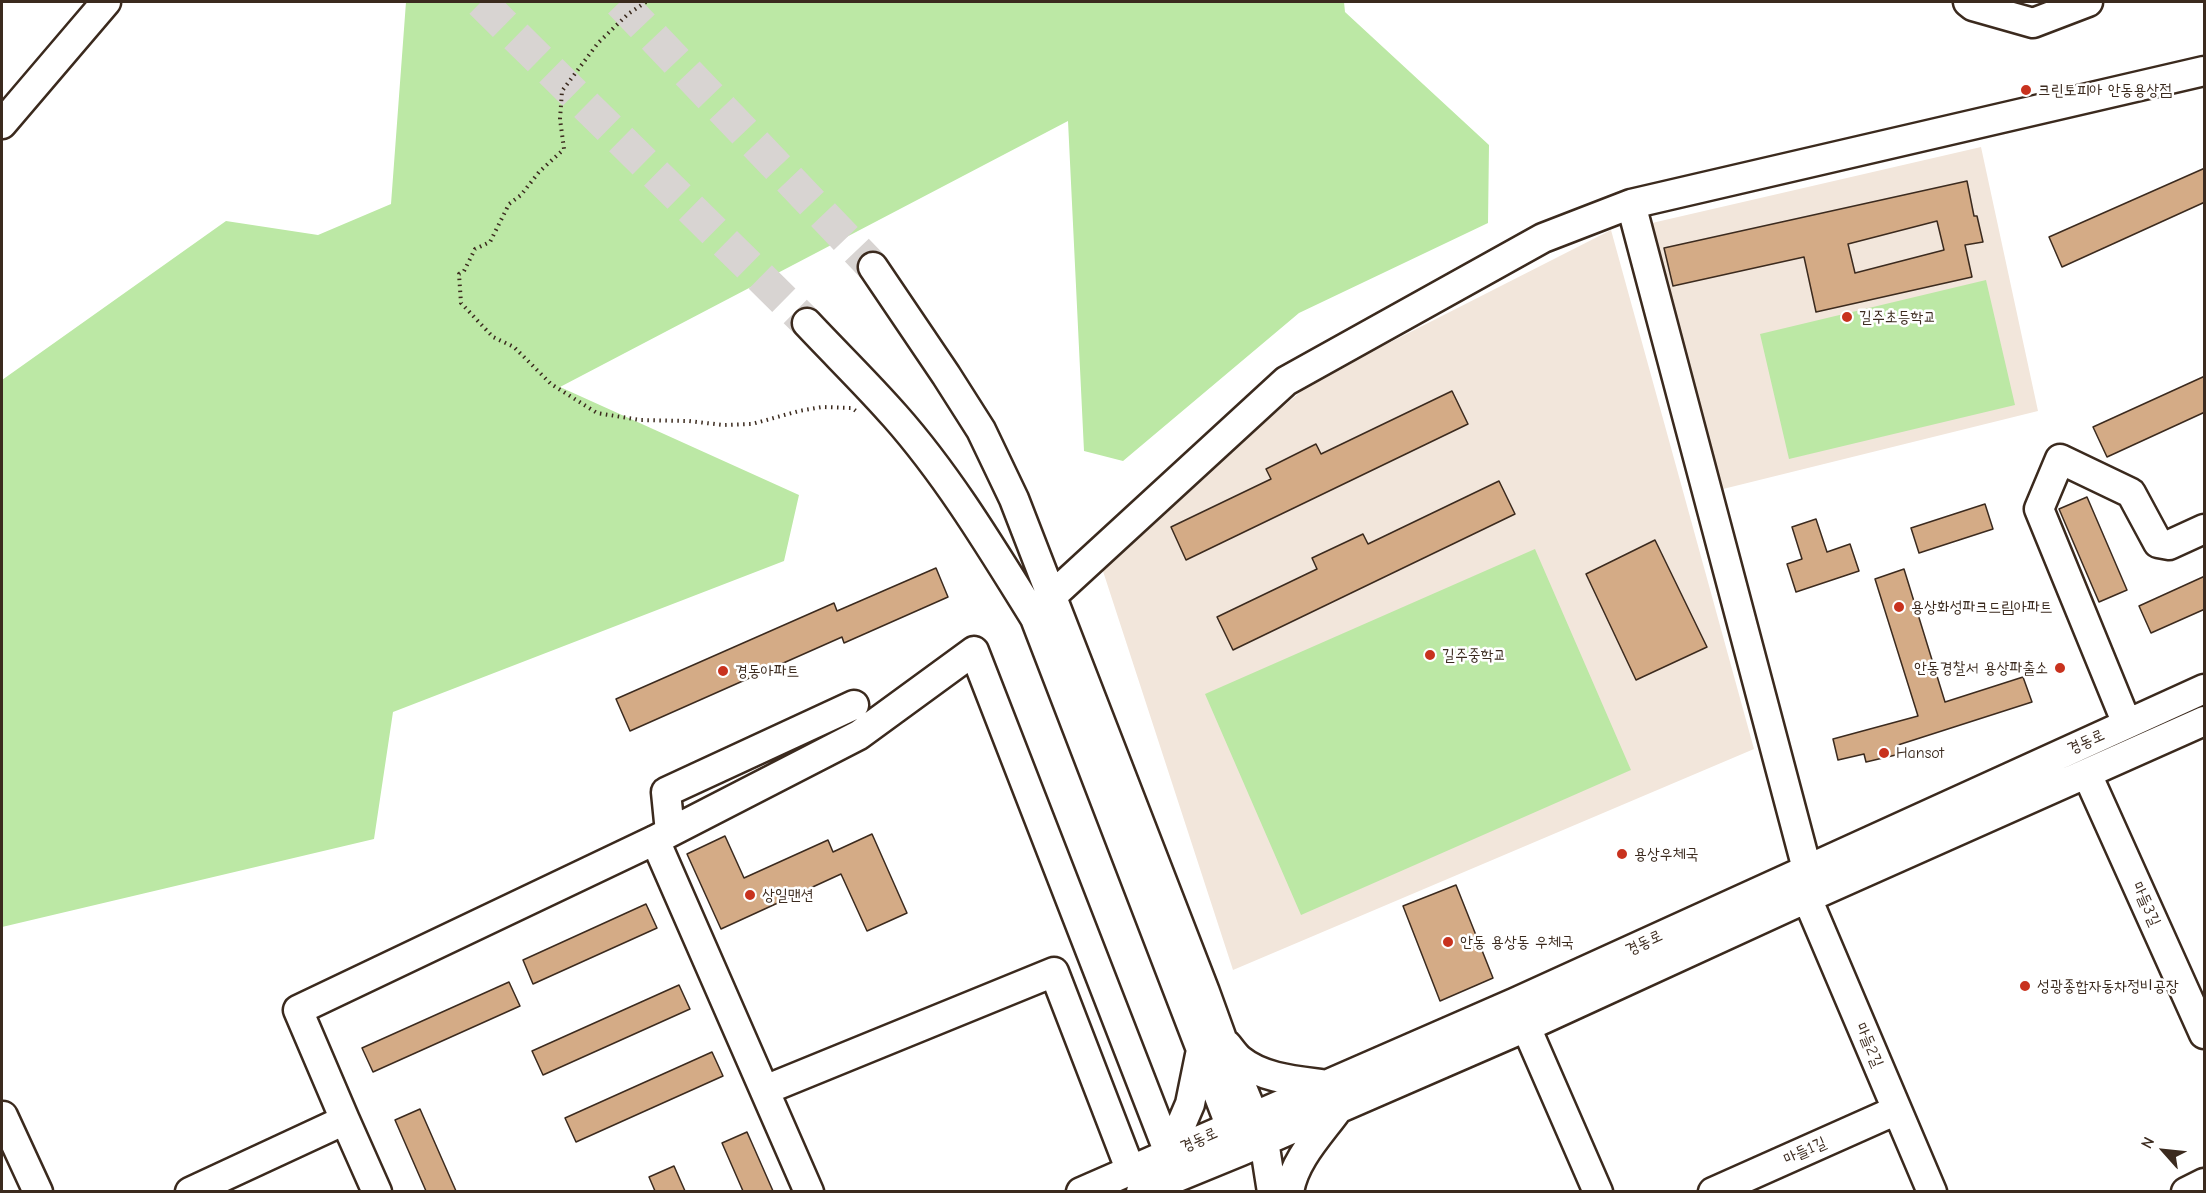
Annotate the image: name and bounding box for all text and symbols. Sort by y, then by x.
place label: 크린토피아 안동용상점 [2038,80,2172,100]
marker: 크린토피아 안동용상점 [2019,83,2033,97]
place label: 길주초등학교 [1859,307,1936,327]
marker: 길주초등학교 [1840,310,1854,324]
place label: 용상화성파크드림아파트 [1911,597,2053,617]
marker: 용상화성파크드림아파트 [1892,600,1906,614]
place label: 길주중학교 [1442,645,1506,665]
marker: 길주중학교 [1423,648,1437,662]
place label: 안동경찰서 용상파출소 [1914,658,2048,678]
place label: 경동아파트 [735,661,799,681]
marker: 안동경찰서 용상파출소 [2053,661,2067,675]
marker: 경동아파트 [716,664,730,678]
street label: 경동로 [2064,725,2108,759]
place label: Hansot [1896,743,1944,763]
marker: Hansot [1877,746,1891,760]
place label: 용상우체국 [1634,844,1698,864]
marker: 용상우체국 [1615,847,1629,861]
street label: 마들3길 [2128,879,2164,929]
place label: 상일맨션 [762,885,814,905]
marker: 상일맨션 [743,888,757,902]
street label: 경동로 [1622,926,1666,960]
place label: 안동 용상동 우체국 [1460,932,1574,952]
marker: 안동 용상동 우체국 [1441,935,1455,949]
place label: 성광종합자동차정비공장 [2037,976,2179,996]
marker: 성광종합자동차정비공장 [2018,979,2032,993]
street label: 마들2길 [1851,1020,1887,1070]
north arrow [2134,1121,2194,1181]
street label: 경동로 [1177,1123,1221,1157]
street label: 마들1길 [1781,1133,1829,1169]
text: N [2138,1134,2158,1152]

